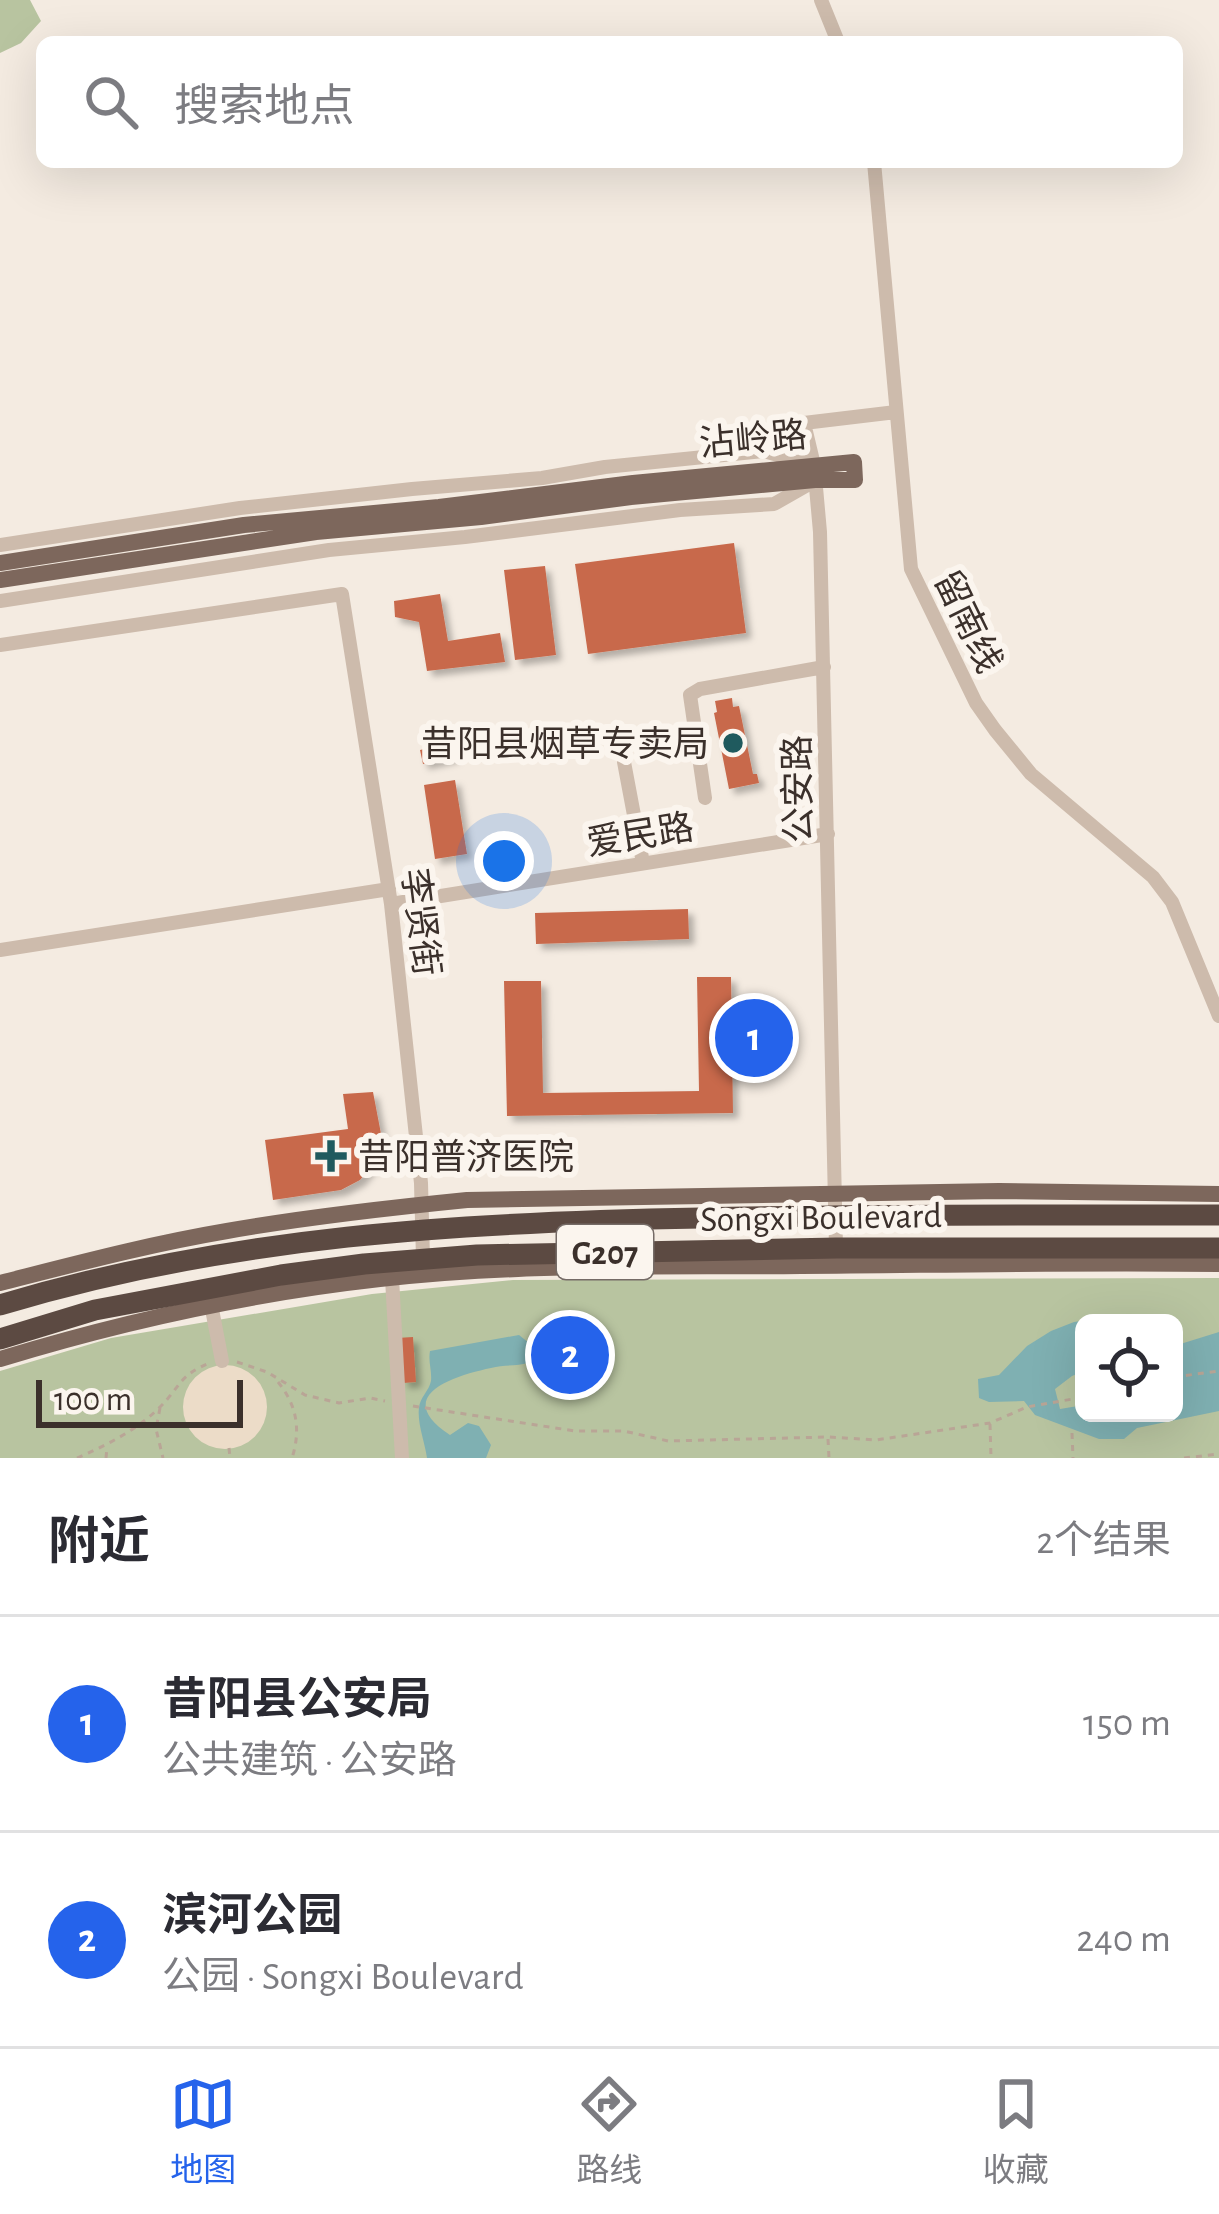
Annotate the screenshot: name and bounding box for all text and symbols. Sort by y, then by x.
search box [36,36,1183,168]
icon: search [78,69,144,135]
text: 搜索地点 [174,85,354,130]
street label: 沾岭路 [698,415,809,463]
street label: 留南线 [927,565,1009,678]
place label: 昔阳县烟草专卖局 [421,725,709,763]
marker: 昔阳县烟草专卖局 [720,730,746,756]
street label: 公安路 [778,735,818,843]
street label: 爱民路 [584,808,696,862]
your location [474,831,534,891]
street label: 李贤街 [396,866,446,978]
pin: 1 [715,993,793,1083]
place label: 昔阳普济医院 [358,1138,574,1176]
marker: 昔阳普济医院 [315,1140,347,1172]
street label: Songxi Boulevard [700,1198,942,1238]
road number: G207 [557,1225,653,1279]
pin: 2 [531,1310,609,1400]
map controls [1075,1314,1183,1422]
button: locate [1075,1314,1183,1422]
scale bar [36,1374,243,1427]
text: 100 m [54,1384,132,1417]
text: 附近 [48,1517,150,1568]
text: 2个结果 [1036,1522,1171,1561]
text: 昔阳县公安局 [162,1678,432,1723]
text: 1 [80,1704,94,1743]
text: 150 m [1083,1704,1171,1743]
text: 公共建筑 · 公安路 [162,1742,457,1781]
text: 滨河公园 [162,1894,342,1939]
text: 2 [78,1920,96,1959]
text: 240 m [1076,1920,1171,1959]
text: 公园 · Songxi Boulevard [162,1958,524,1997]
tab: 地图 [170,2071,236,2192]
tab: 路线 [576,2071,642,2192]
tab: 收藏 [983,2071,1049,2192]

